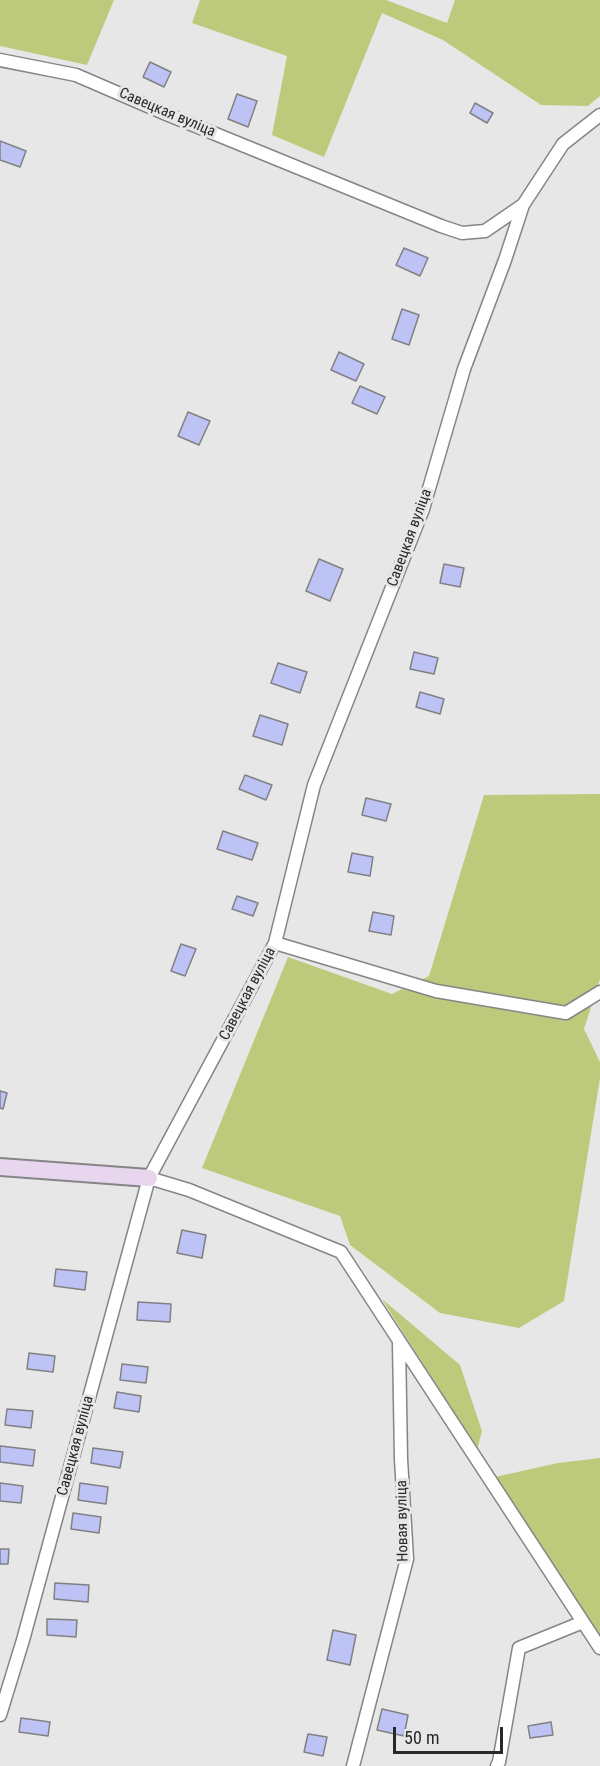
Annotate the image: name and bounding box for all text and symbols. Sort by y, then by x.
street label: Савецкая вуліца [116,85,218,141]
street label: Савецкая вуліца [384,487,436,589]
street label: Савецкая вуліца [216,944,280,1044]
street label: Савецкая вуліца [54,1394,98,1498]
street label: Новая вуліца [393,1480,413,1562]
scale bar [396,1715,506,1753]
text: 50 m [404,1727,439,1748]

